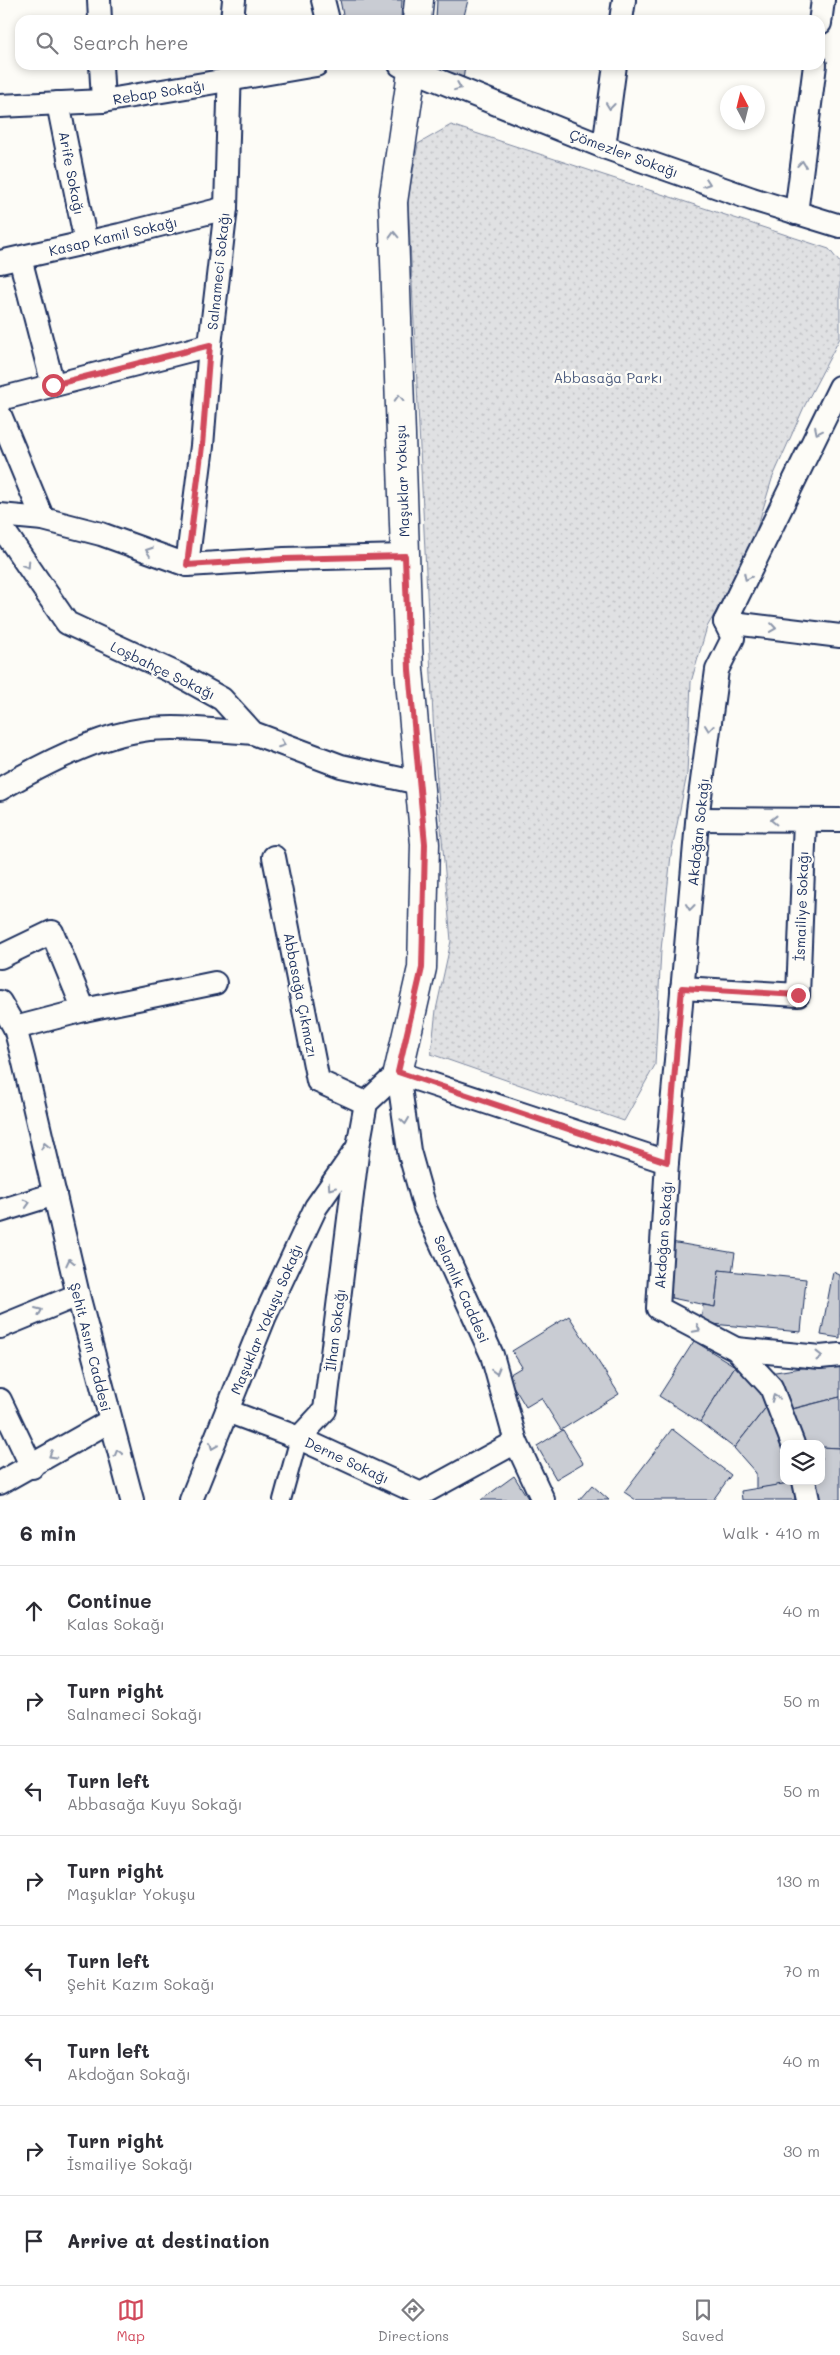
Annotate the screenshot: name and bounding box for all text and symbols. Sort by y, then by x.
search box [15,15,825,70]
icon: search [33,29,61,57]
text: Search here [73,30,189,55]
street label: Rebap Sokağı [111,75,207,109]
one-way arrow [453,81,462,91]
north arrow [720,85,765,130]
one-way arrow [605,102,616,110]
street label: Çömezler Sokağı [567,125,681,181]
street label: Arife Sokağı [55,130,89,216]
one-way arrow [796,160,807,168]
one-way arrow [702,177,711,187]
street label: Salnameci Sokağı [202,211,234,331]
street label: Kasap Kamil Sokağı [47,212,179,260]
one-way arrow [388,231,399,239]
park label: Abbasağa Parkı [553,368,663,387]
route start [42,374,65,397]
one-way arrow [394,393,404,401]
street label: Maşuklar Yokuşu [391,424,413,538]
one-way arrow [814,426,824,435]
one-way arrow [145,547,153,557]
one-way arrow [21,560,30,569]
one-way arrow [742,572,753,581]
one-way arrow [769,622,777,633]
street label: Loşbahçe Sokağı [107,636,219,704]
one-way arrow [704,725,715,733]
one-way arrow [277,738,286,748]
street label: Akdoğan Sokağı [683,777,713,887]
one-way arrow [770,815,778,825]
street label: İsmailiye Sokağı [790,851,812,961]
one-way arrow [685,903,696,911]
street label: Abbasağa Çıkmazı [280,931,322,1059]
route end [787,984,810,1007]
one-way arrow [399,1117,410,1125]
one-way arrow [40,1142,50,1151]
street label: Akdoğan Sokağı [650,1180,676,1290]
one-way arrow [328,1181,337,1191]
one-way arrow [23,1198,31,1208]
street label: Selamlık Caddesi [430,1232,494,1346]
street label: Maşuklar Yokuşu Sokağı [226,1241,306,1397]
one-way arrow [65,1257,76,1266]
street label: Şehit Asım Caddesi [66,1281,116,1413]
street label: İlhan Sokağı [320,1287,350,1373]
one-way arrow [34,1307,43,1317]
one-way arrow [691,1323,700,1333]
one-way arrow [816,1351,823,1361]
one-way arrow [490,1366,501,1375]
one-way arrow [771,1394,781,1403]
street label: Derne Sokağı [302,1432,392,1488]
map controls [780,1440,825,1485]
button: layers [780,1440,825,1485]
one-way arrow [209,1441,219,1450]
one-way arrow [49,1448,58,1458]
one-way arrow [114,1449,124,1458]
text: 6 min [20,1519,76,1546]
text: Walk · 410 m [722,1522,820,1543]
text: Continue [67,1588,152,1613]
icon: ahead [20,1597,48,1625]
text: 40 m [783,1600,820,1621]
text: Kalas Sokağı [67,1613,165,1634]
text: Turn right [67,1678,164,1703]
icon: right [20,1687,48,1715]
text: 50 m [783,1690,820,1711]
text: Salnameci Sokağı [67,1703,202,1724]
text: Turn left [67,1768,150,1793]
icon: left [20,1777,48,1805]
text: 50 m [783,1780,820,1801]
text: Abbasağa Kuyu Sokağı [67,1793,243,1814]
text: Turn right [67,1858,164,1883]
icon: right [20,1867,48,1895]
text: 130 m [776,1870,820,1891]
text: Maşuklar Yokuşu [67,1883,196,1904]
text: Turn left [67,1948,150,1973]
icon: left [20,1957,48,1985]
text: 70 m [783,1960,820,1981]
text: Şehit Kazım Sokağı [67,1973,215,1994]
text: Turn left [67,2038,150,2063]
icon: left [20,2047,48,2075]
text: 40 m [783,2050,820,2071]
text: Akdoğan Sokağı [67,2063,191,2084]
text: Turn right [67,2128,164,2153]
icon: right [20,2137,48,2165]
text: 30 m [783,2140,820,2161]
text: İsmailiye Sokağı [67,2153,193,2174]
icon: arrive [20,2227,48,2255]
text: Arrive at destination [67,2228,270,2253]
tab: Map [116,2296,145,2345]
tab: Directions [378,2296,449,2345]
tab: Saved [682,2296,724,2345]

